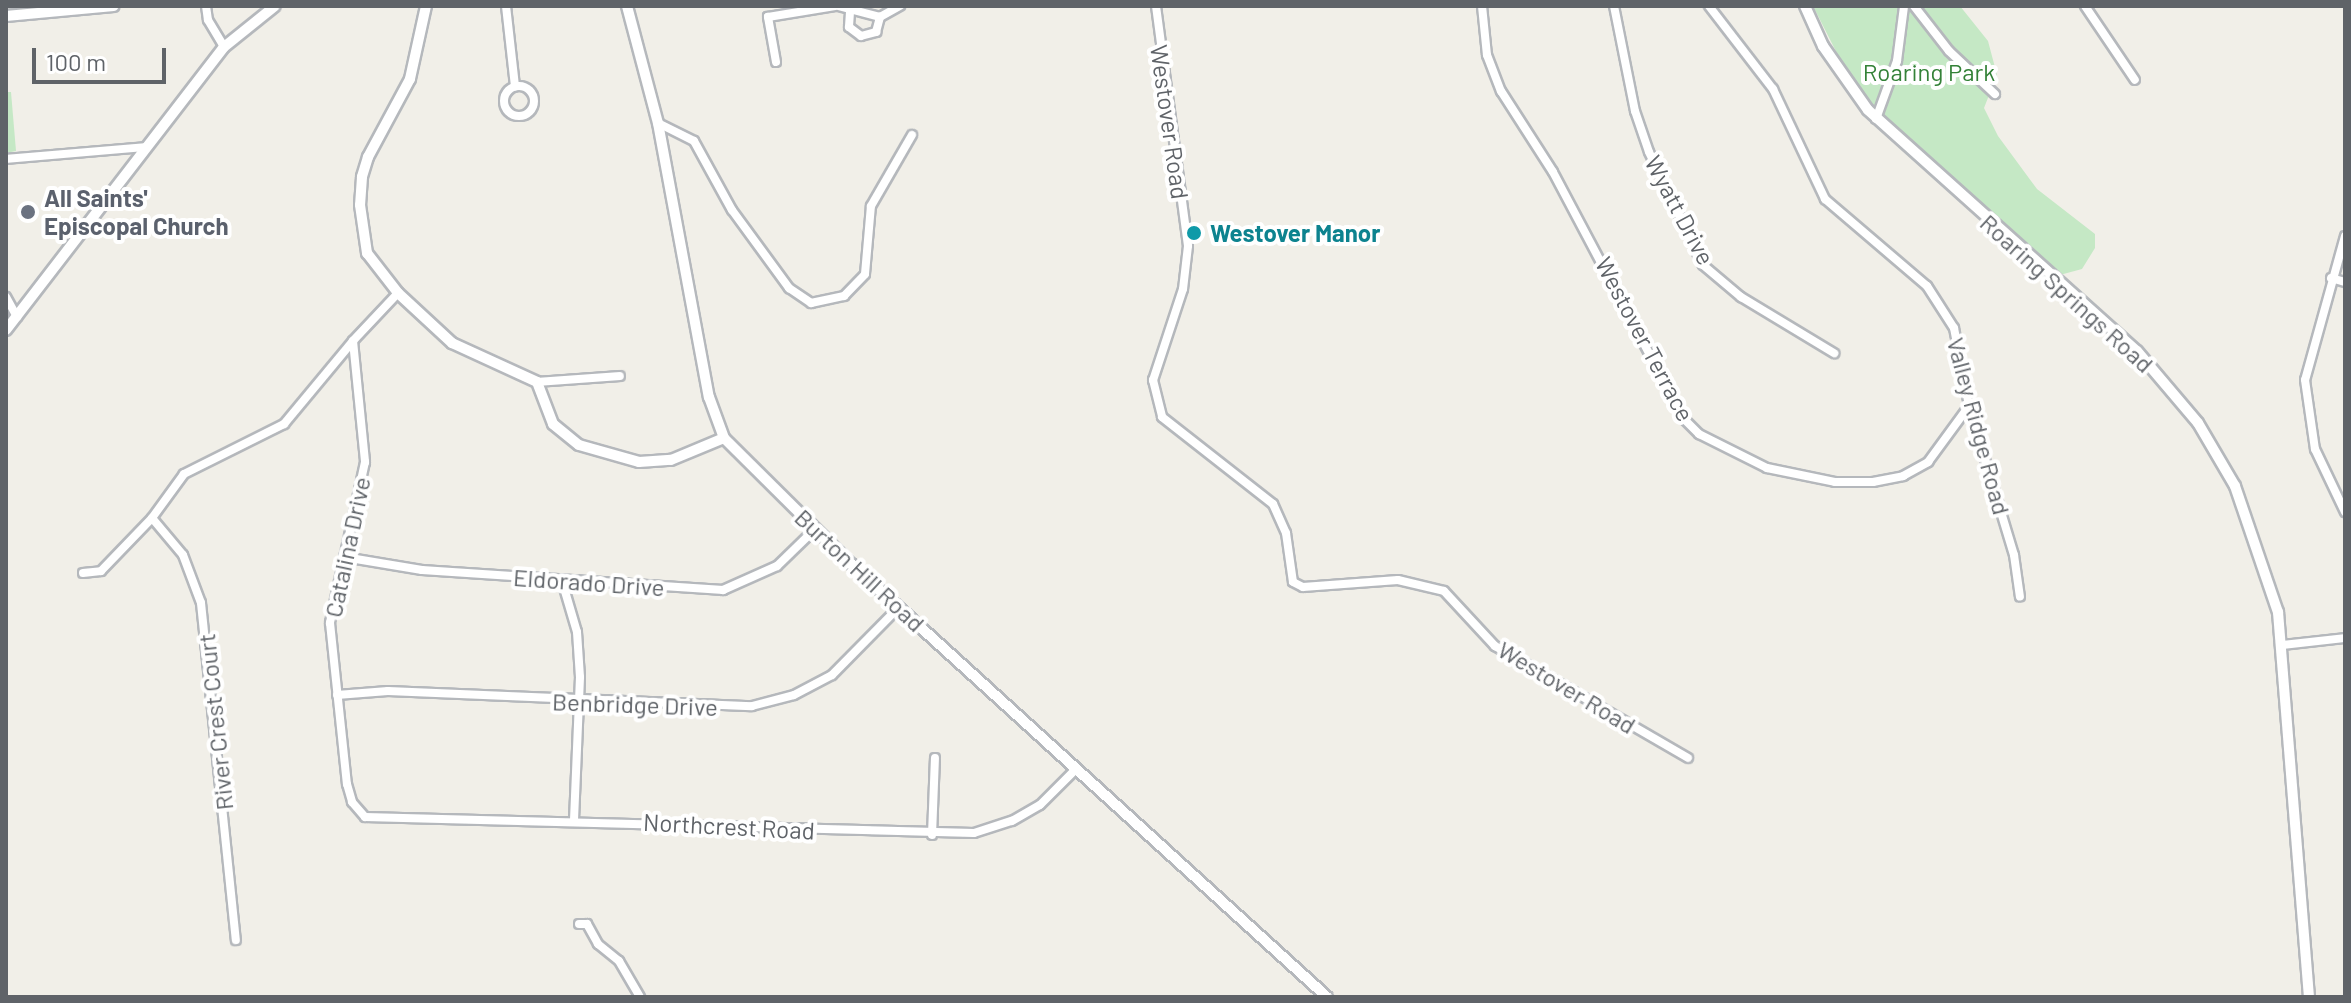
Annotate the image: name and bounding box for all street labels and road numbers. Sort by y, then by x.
street label: Westover Road [1145,43,1195,201]
street label: Wyatt Drive [1639,150,1721,270]
street label: Roaring Springs Road [1975,208,2159,378]
street label: Westover Terrace [1590,252,1700,426]
street label: Valley Ridge Road [1942,334,2016,518]
street label: Catalina Drive [318,474,376,620]
street label: Burton Hill Road [789,503,931,637]
street label: Eldorado Drive [512,562,666,602]
street label: River Crest Court [191,632,239,812]
street label: Westover Road [1493,635,1641,739]
street label: Benbridge Drive [552,687,718,721]
street label: Northcrest Road [643,807,815,845]

